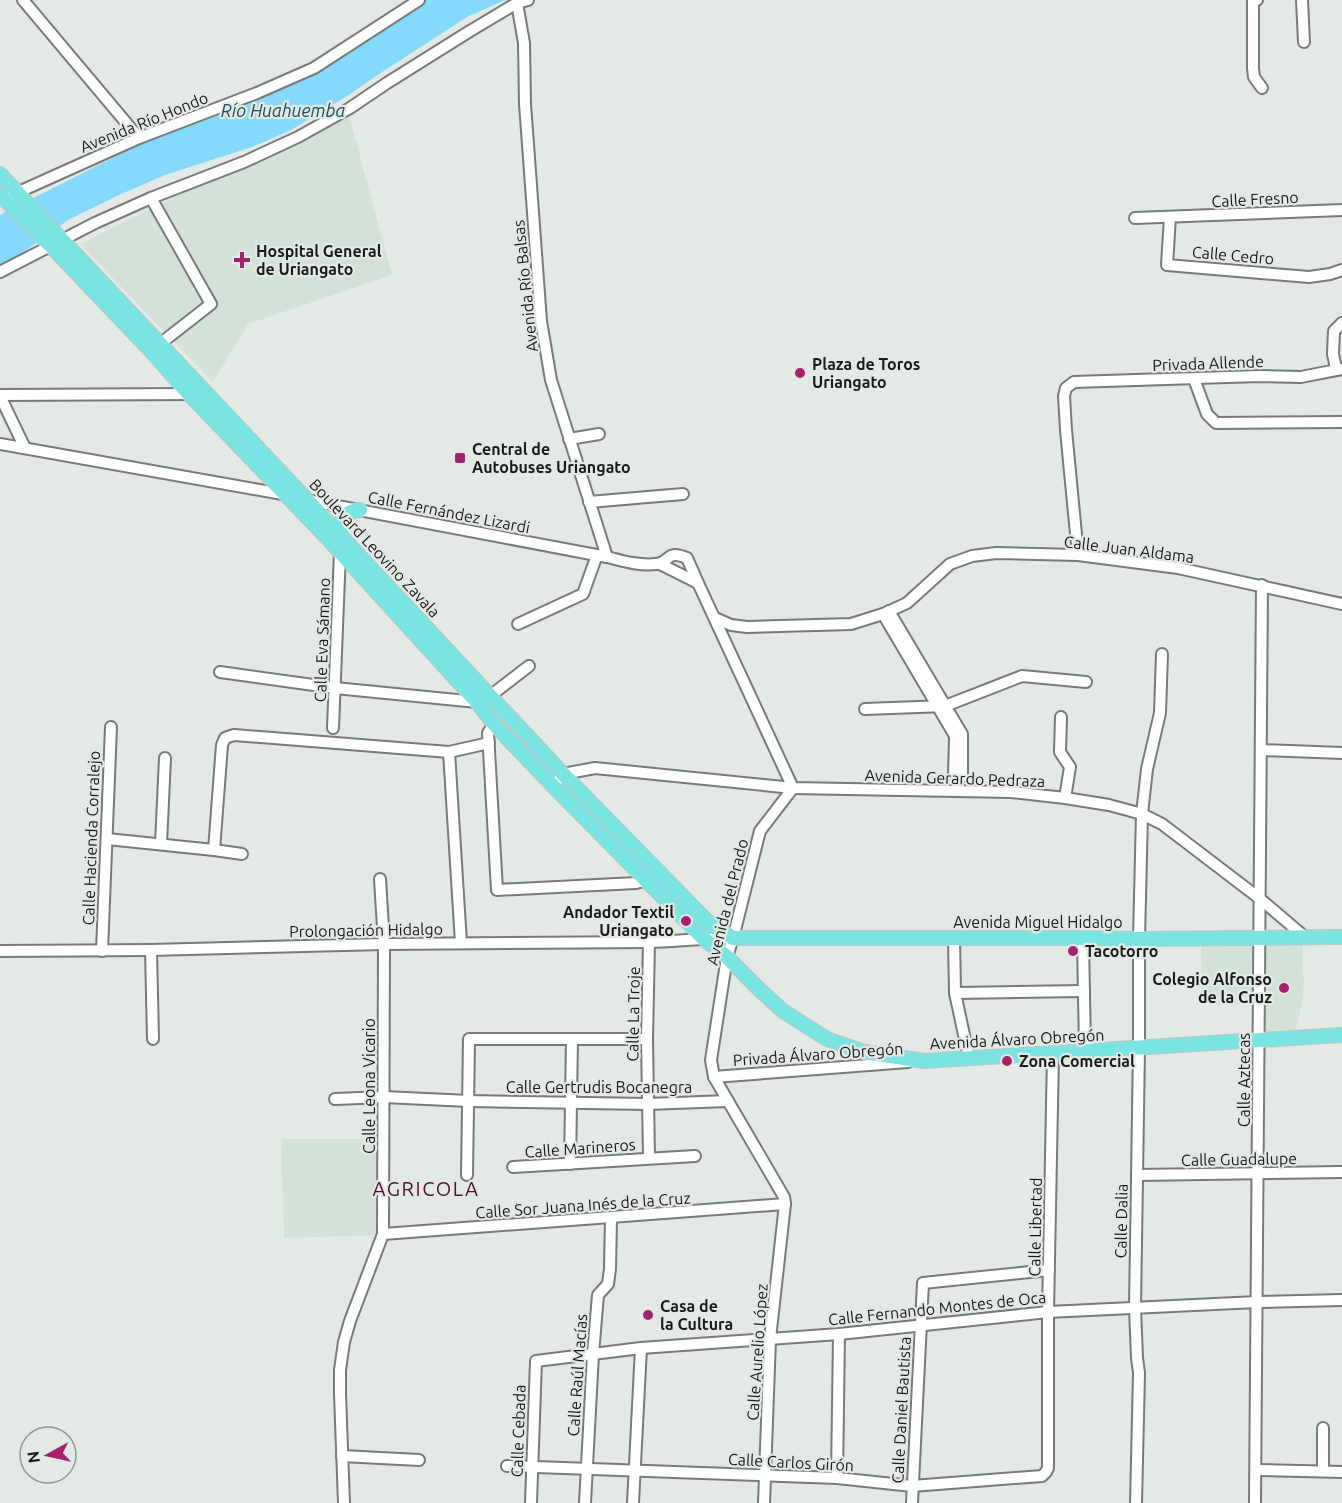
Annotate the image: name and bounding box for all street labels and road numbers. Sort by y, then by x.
street label: Avenida Río Hondo [77,88,211,156]
street label: Calle Fresno [1211,188,1299,210]
street label: Avenida Río Balsas [509,219,541,353]
street label: Calle Cedro [1191,242,1275,268]
street label: Privada Allende [1152,352,1264,374]
street label: Boulevard Leovino Zavala [306,475,444,621]
street label: Calle Fernández Lizardi [366,487,532,537]
street label: Calle Juan Aldama [1063,532,1195,566]
street label: Calle Eva Sámano [311,577,333,703]
street label: Calle Hacienda Corralejo [79,750,103,926]
street label: Avenida Gerardo Pedraza [864,766,1046,790]
street label: Avenida del Prado [703,837,751,967]
street label: Avenida Miguel Hidalgo [953,913,1123,931]
street label: Prolongación Hidalgo [289,920,443,940]
street label: Calle La Troje [623,966,643,1062]
street label: Calle Leona Vicario [360,1018,378,1154]
street label: Avenida Álvaro Obregón [929,1023,1105,1053]
street label: Calle Aztecas [1235,1033,1253,1127]
street label: Privada Álvaro Obregón [732,1037,904,1069]
street label: Calle Gertrudis Bocanegra [506,1078,692,1096]
street label: Calle Marineros [524,1135,636,1161]
street label: Calle Guadalupe [1181,1149,1297,1169]
street label: Calle Libertad [1025,1177,1045,1277]
street label: Calle Dalia [1111,1183,1131,1259]
street label: Calle Sor Juana Inés de la Cruz [475,1188,691,1222]
street label: Calle Aurelio López [743,1283,771,1421]
street label: Calle Fernando Montes de Oca [827,1288,1047,1328]
street label: Calle Raúl Macías [564,1313,590,1437]
street label: Calle Daniel Bautista [888,1336,914,1484]
street label: Calle Cebada [507,1384,529,1478]
street label: Calle Carlos Girón [727,1450,855,1474]

